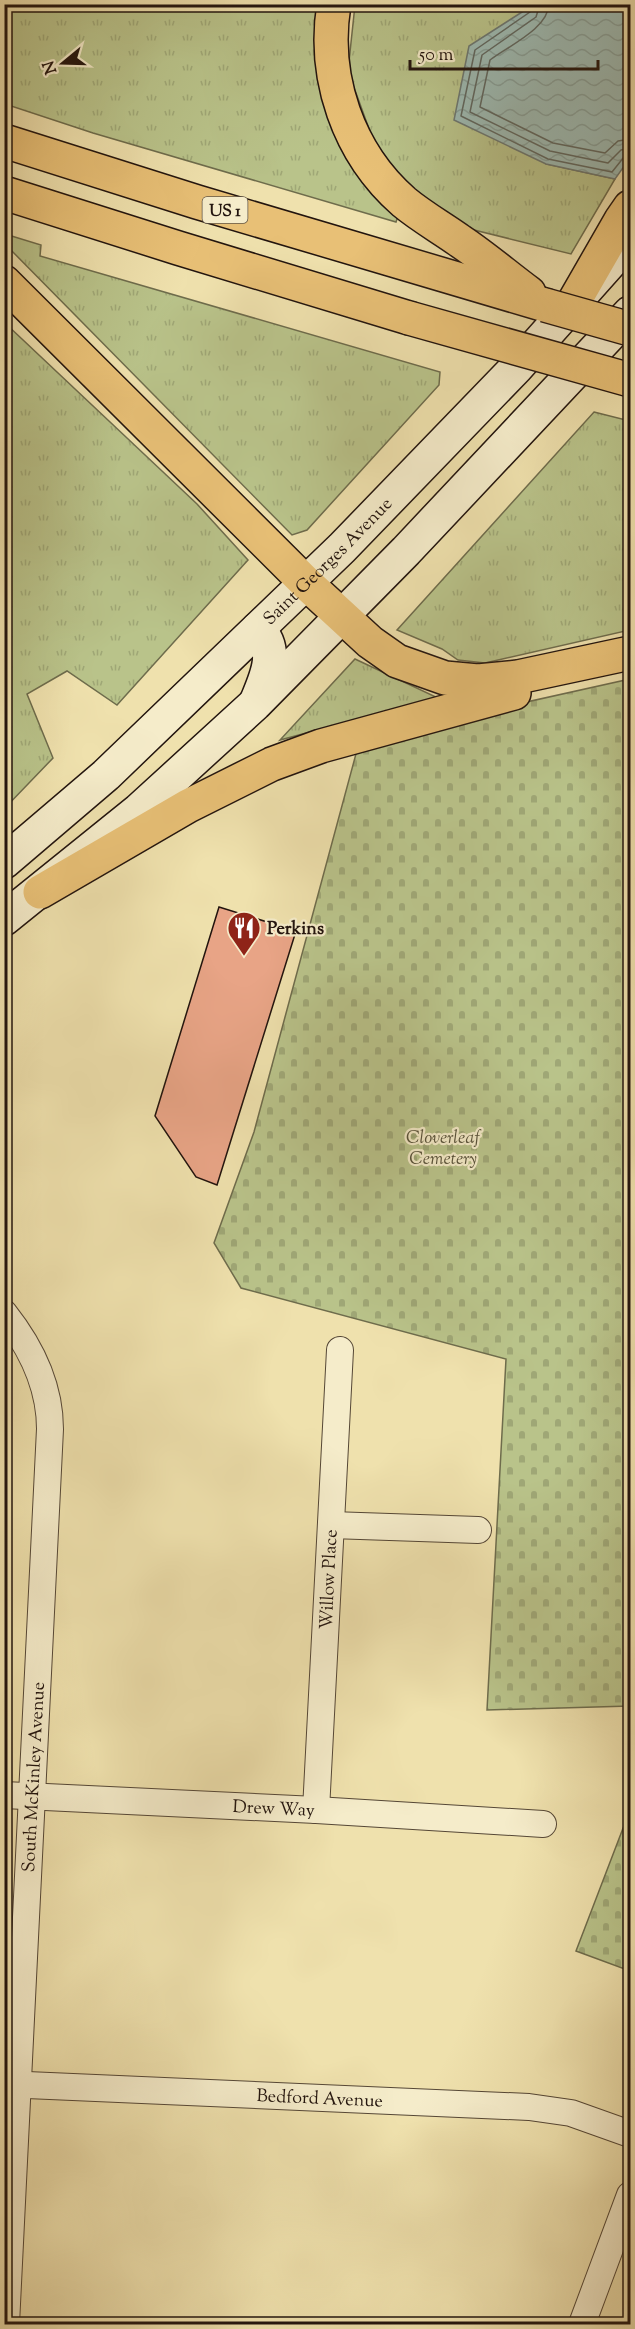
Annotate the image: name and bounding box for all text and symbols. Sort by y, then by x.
north arrow [33,33,93,93]
scale bar [410,33,598,71]
text: 50 m [418,43,454,69]
text: N [38,57,64,77]
road number: US 1 [202,197,248,223]
street label: Saint Georges Avenue [258,492,399,632]
restaurant icon: Perkins [226,910,262,957]
place label: Perkins [267,917,324,943]
park label: Cloverleaf Cemetery [406,1126,481,1173]
street label: Willow Place [314,1529,346,1630]
street label: South McKinley Avenue [17,1681,53,1873]
street label: Drew Way [232,1795,315,1825]
street label: Bedford Avenue [256,2084,383,2116]

